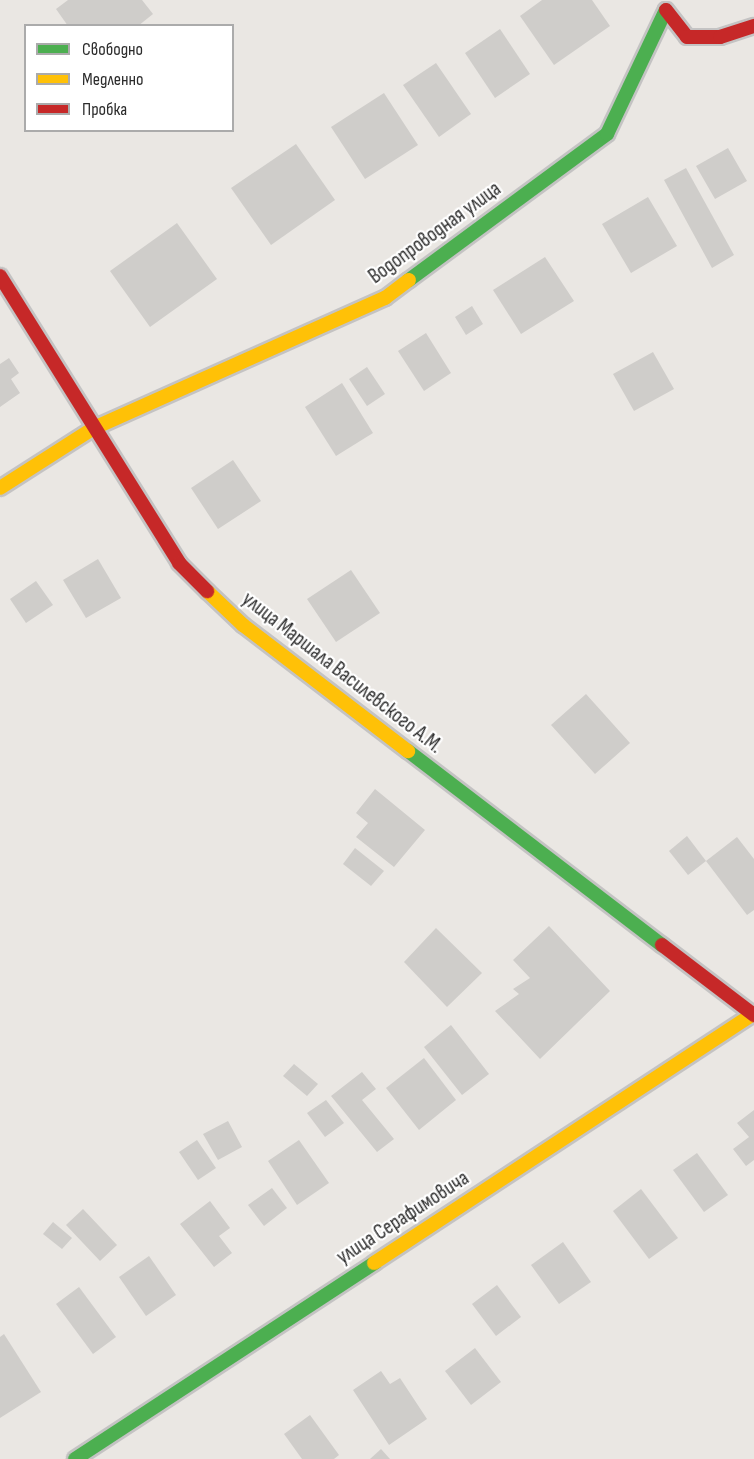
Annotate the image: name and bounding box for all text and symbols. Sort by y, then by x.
legend [24,24,234,132]
text: Свободно [82,39,143,60]
text: Медленно [82,69,144,90]
text: Пробка [82,99,127,120]
street label: Водопроводная улица [364,177,506,289]
street label: улица Маршала Василевского А.М. [237,587,447,759]
street label: улица Серафимовича [332,1166,474,1270]

